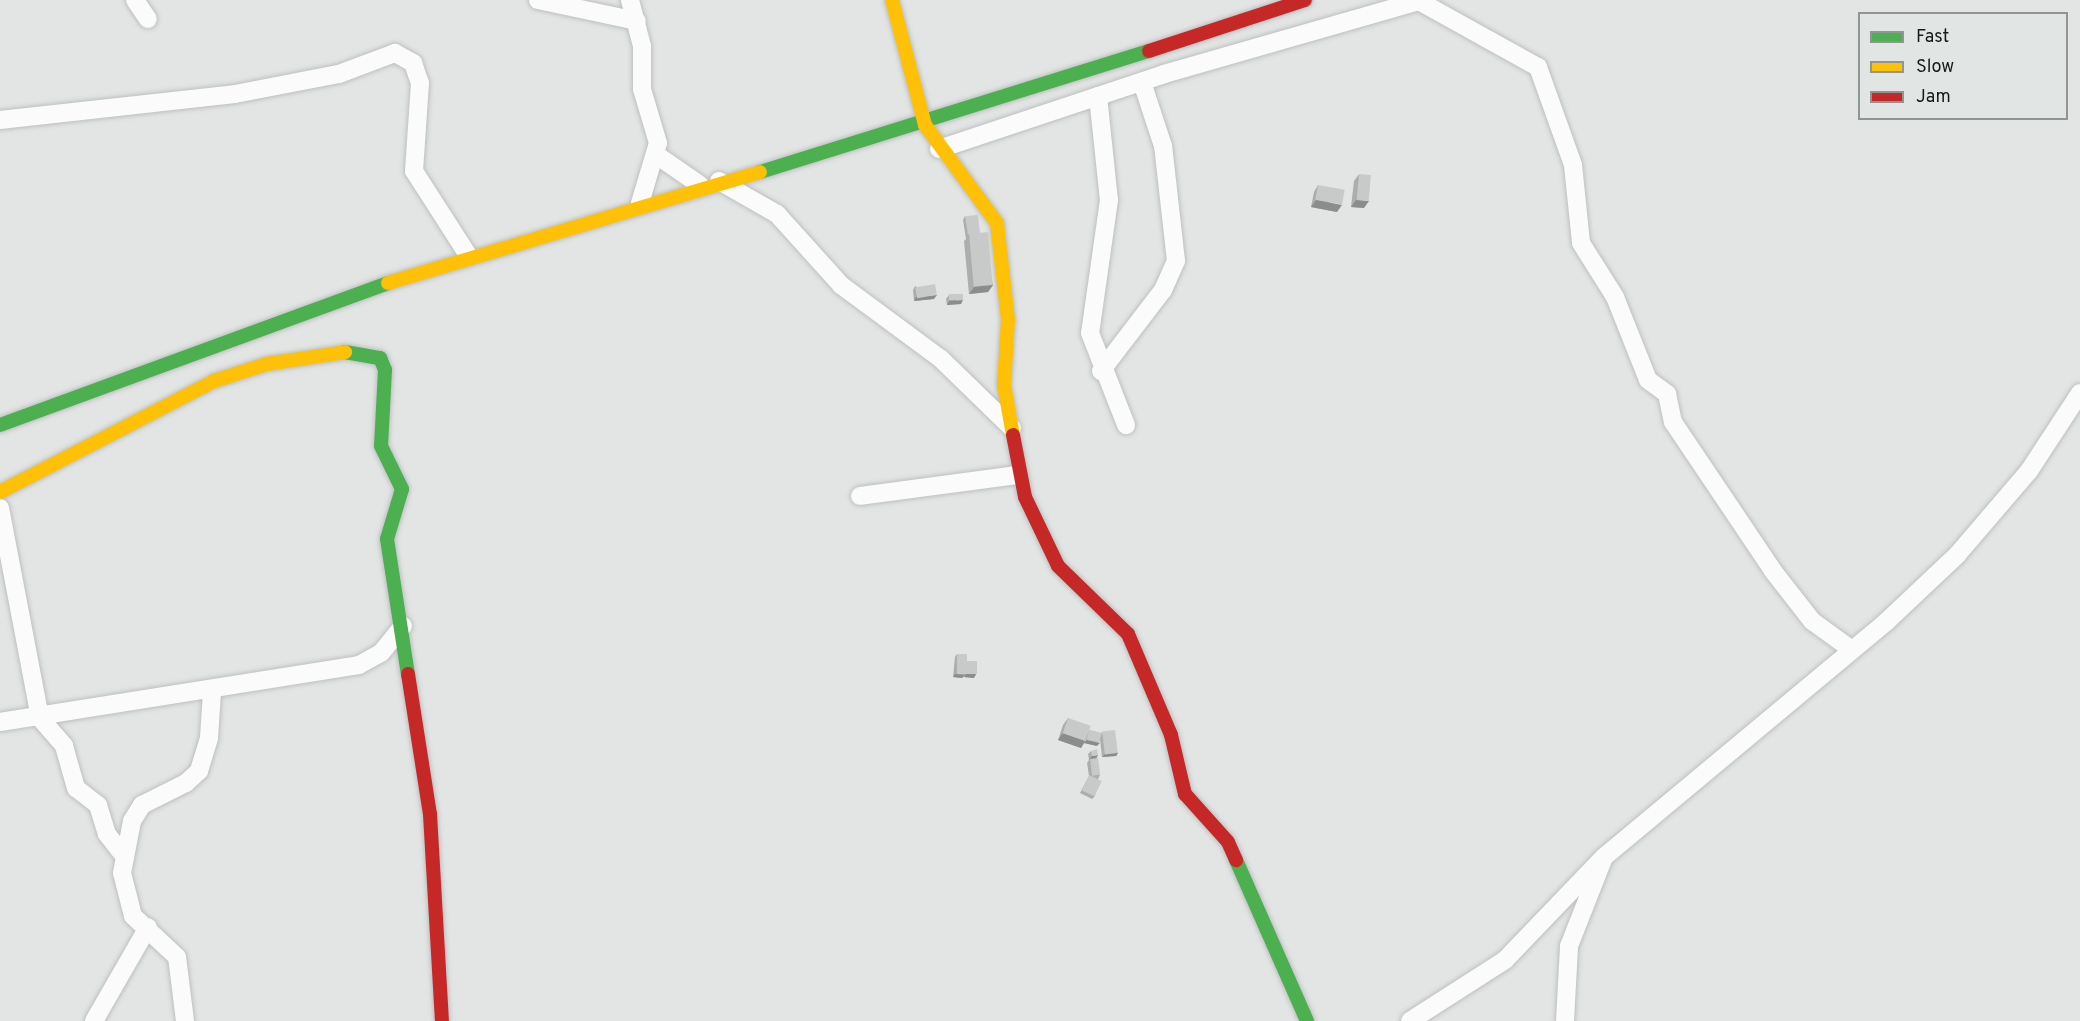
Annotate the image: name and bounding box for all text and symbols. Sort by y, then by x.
legend [1858,12,2068,120]
text: Fast [1916,26,1949,49]
text: Slow [1916,56,1954,79]
text: Jam [1916,86,1951,109]

